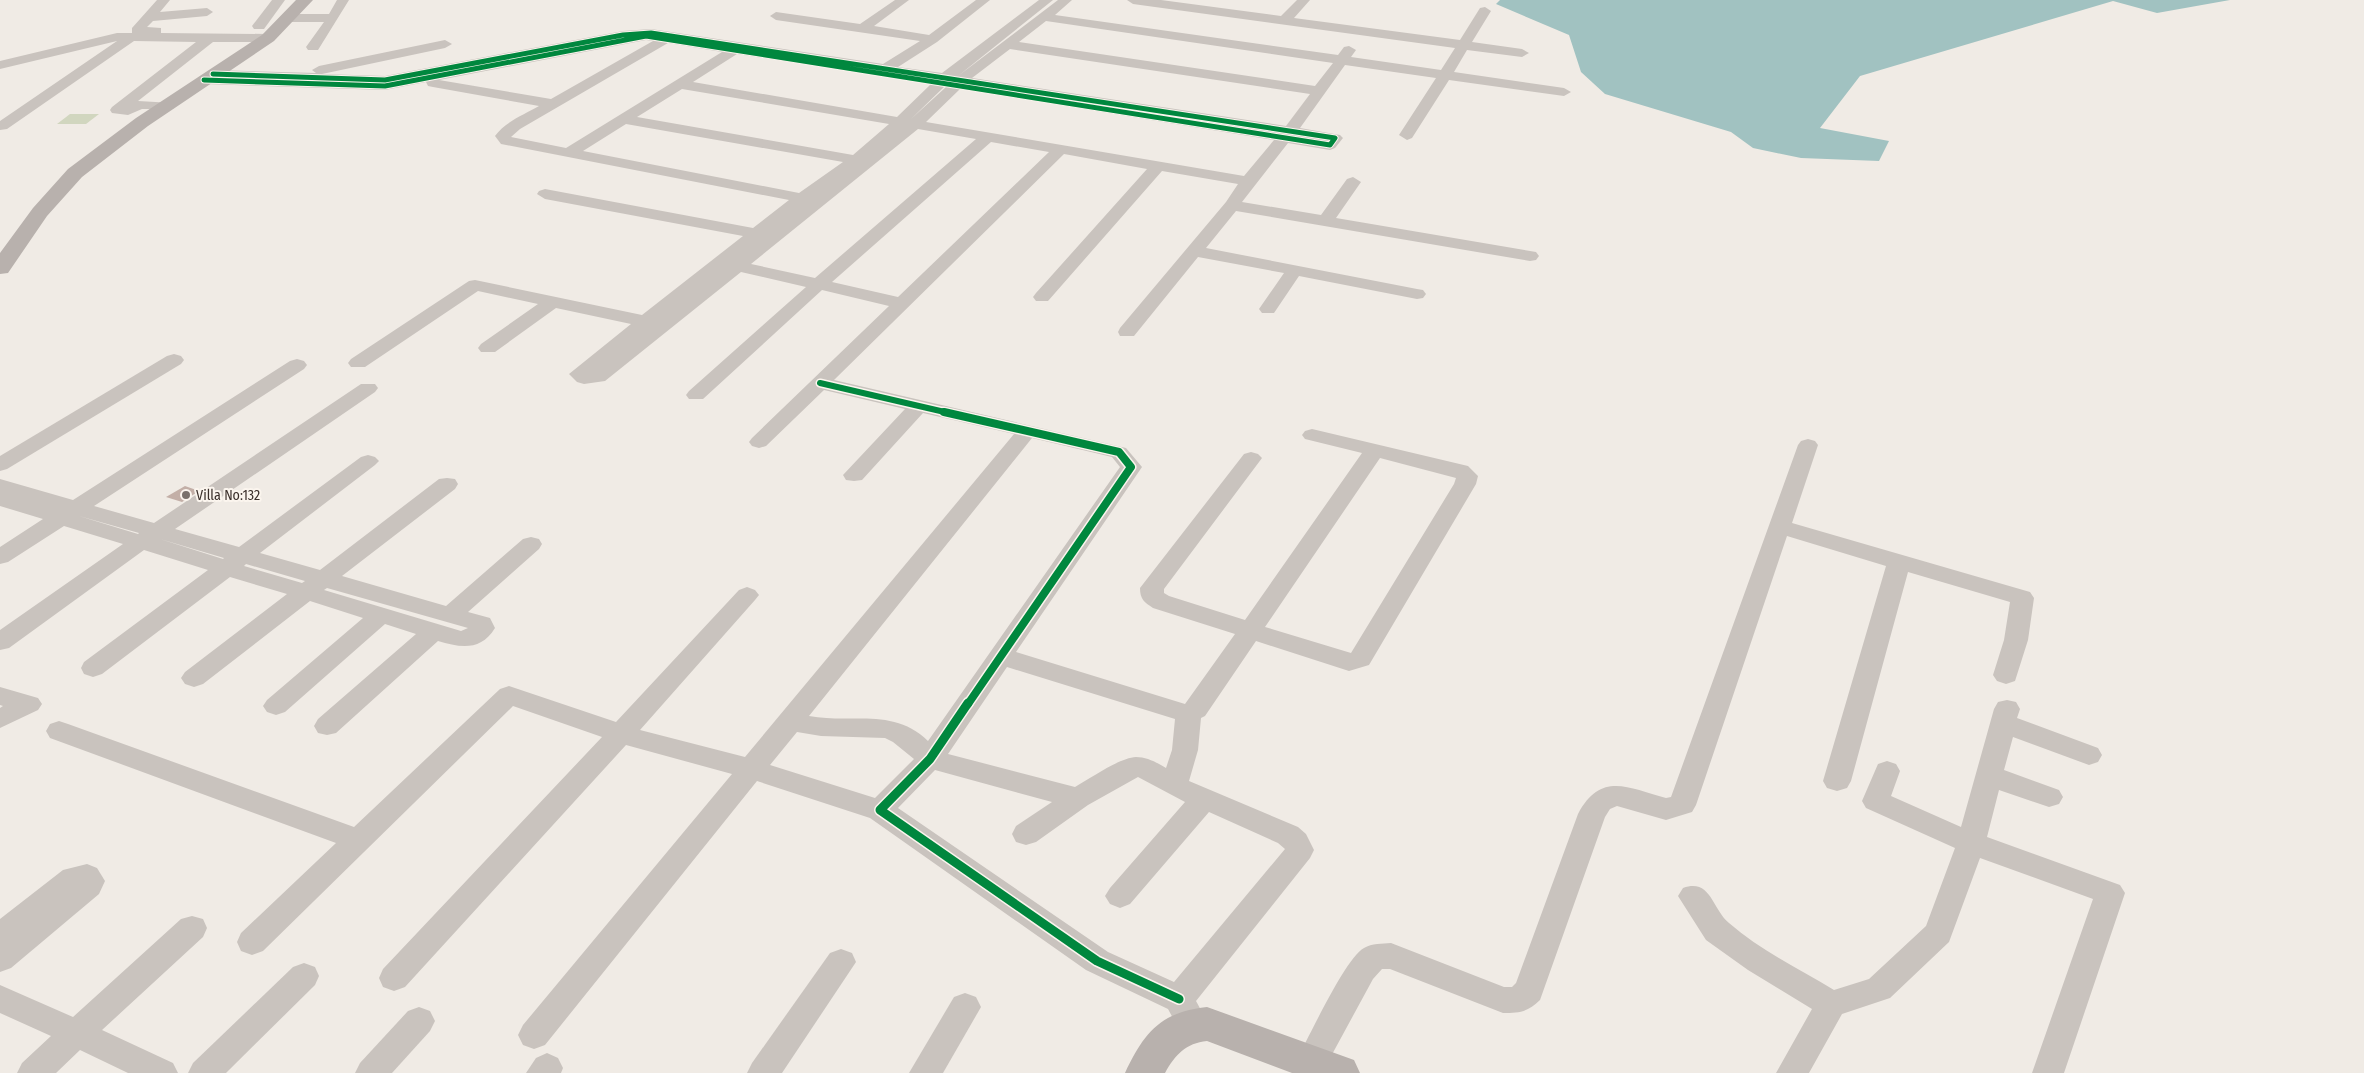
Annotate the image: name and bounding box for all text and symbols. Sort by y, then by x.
place label: Villa No:132 [196,487,260,504]
marker: Villa No:132 [180,489,192,501]

